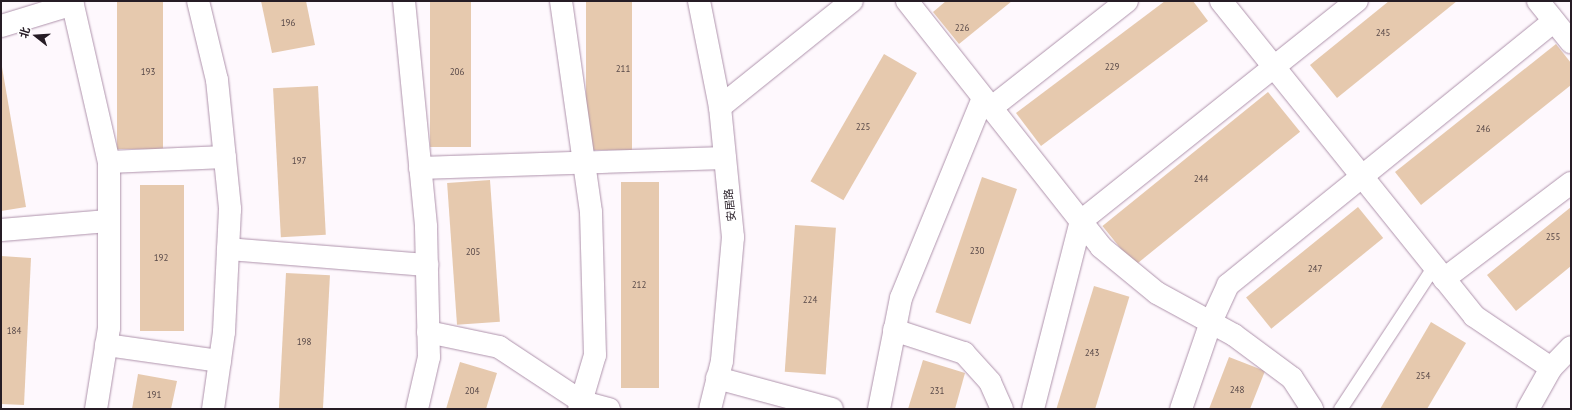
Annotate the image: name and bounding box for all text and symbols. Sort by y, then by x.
north arrow [16,16,56,56]
house number: 196 [281,18,295,28]
house number: 226 [955,23,969,33]
text: 北 [16,25,33,40]
house number: 245 [1376,28,1390,38]
house number: 229 [1105,62,1119,72]
house number: 211 [616,64,630,74]
house number: 193 [141,67,155,77]
house number: 206 [450,67,464,77]
house number: 225 [856,122,870,132]
house number: 246 [1476,124,1490,134]
house number: 197 [292,156,306,166]
house number: 244 [1194,174,1208,184]
street label: 安居路 [722,188,738,222]
house number: 255 [1546,232,1560,242]
house number: 230 [970,246,984,256]
house number: 205 [466,247,480,257]
house number: 192 [154,253,168,263]
house number: 247 [1308,264,1322,274]
house number: 212 [632,280,646,290]
house number: 224 [803,295,817,305]
house number: 184 [7,326,21,336]
house number: 198 [297,337,311,347]
house number: 243 [1085,348,1099,358]
house number: 254 [1416,371,1430,381]
house number: 248 [1230,385,1244,395]
house number: 204 [465,386,479,396]
house number: 231 [930,386,944,396]
house number: 191 [147,390,161,400]

